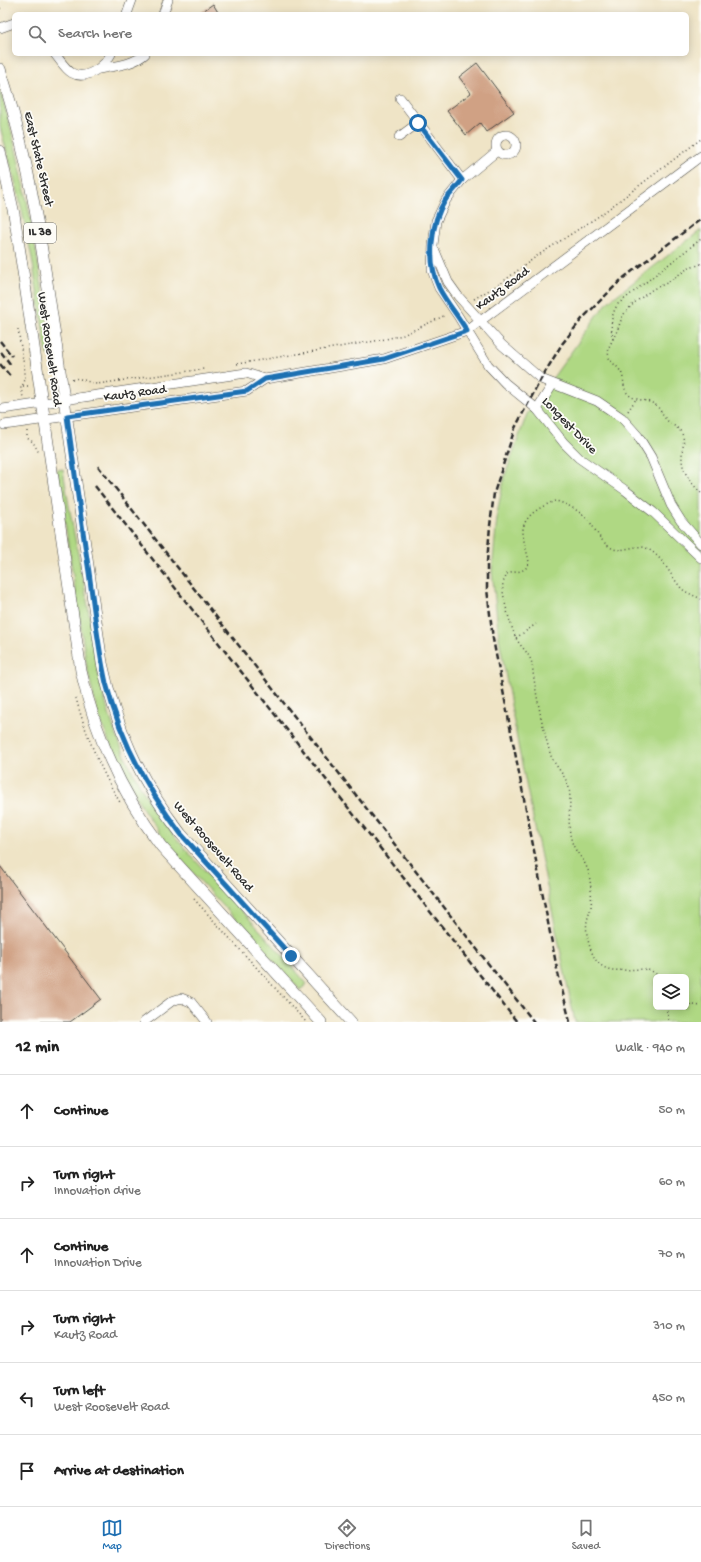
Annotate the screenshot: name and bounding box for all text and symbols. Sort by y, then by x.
search box [12,12,689,56]
icon: search [26,23,48,45]
text: Search here [58,25,132,43]
street label: East State Street [20,110,57,209]
route start [409,114,427,132]
road number: IL 38 [24,223,56,243]
street label: Kautz Road [473,263,534,314]
street label: West Roosevelt Road [34,291,65,408]
street label: Kautz Road [103,382,169,406]
street label: Longest Drive [538,394,600,458]
street label: West Roosevelt Road [170,799,257,896]
route end [282,947,300,965]
map controls [653,974,689,1010]
button: layers [653,974,689,1010]
text: 12 min [16,1038,59,1058]
text: Walk · 940 m [615,1041,685,1056]
icon: ahead [16,1100,38,1122]
text: Continue [54,1102,108,1120]
text: 50 m [658,1103,685,1118]
text: Turn right [54,1166,114,1184]
icon: right [16,1172,38,1194]
text: 60 m [659,1175,685,1190]
text: Innovation drive [54,1184,141,1199]
text: Continue [54,1238,108,1256]
icon: ahead [16,1244,38,1266]
text: 70 m [659,1247,685,1262]
text: Innovation Drive [54,1256,142,1271]
text: Turn right [54,1310,114,1328]
icon: right [16,1316,38,1338]
text: 310 m [653,1319,685,1334]
text: Kautz Road [54,1328,117,1343]
text: Turn left [54,1382,105,1400]
icon: left [16,1388,38,1410]
text: 450 m [652,1391,685,1406]
text: West Roosevelt Road [54,1400,169,1415]
icon: arrive [16,1460,38,1482]
text: Arrive at destination [54,1462,184,1480]
tab: Map [101,1517,123,1553]
tab: Directions [325,1517,370,1553]
tab: Saved [572,1517,600,1553]

